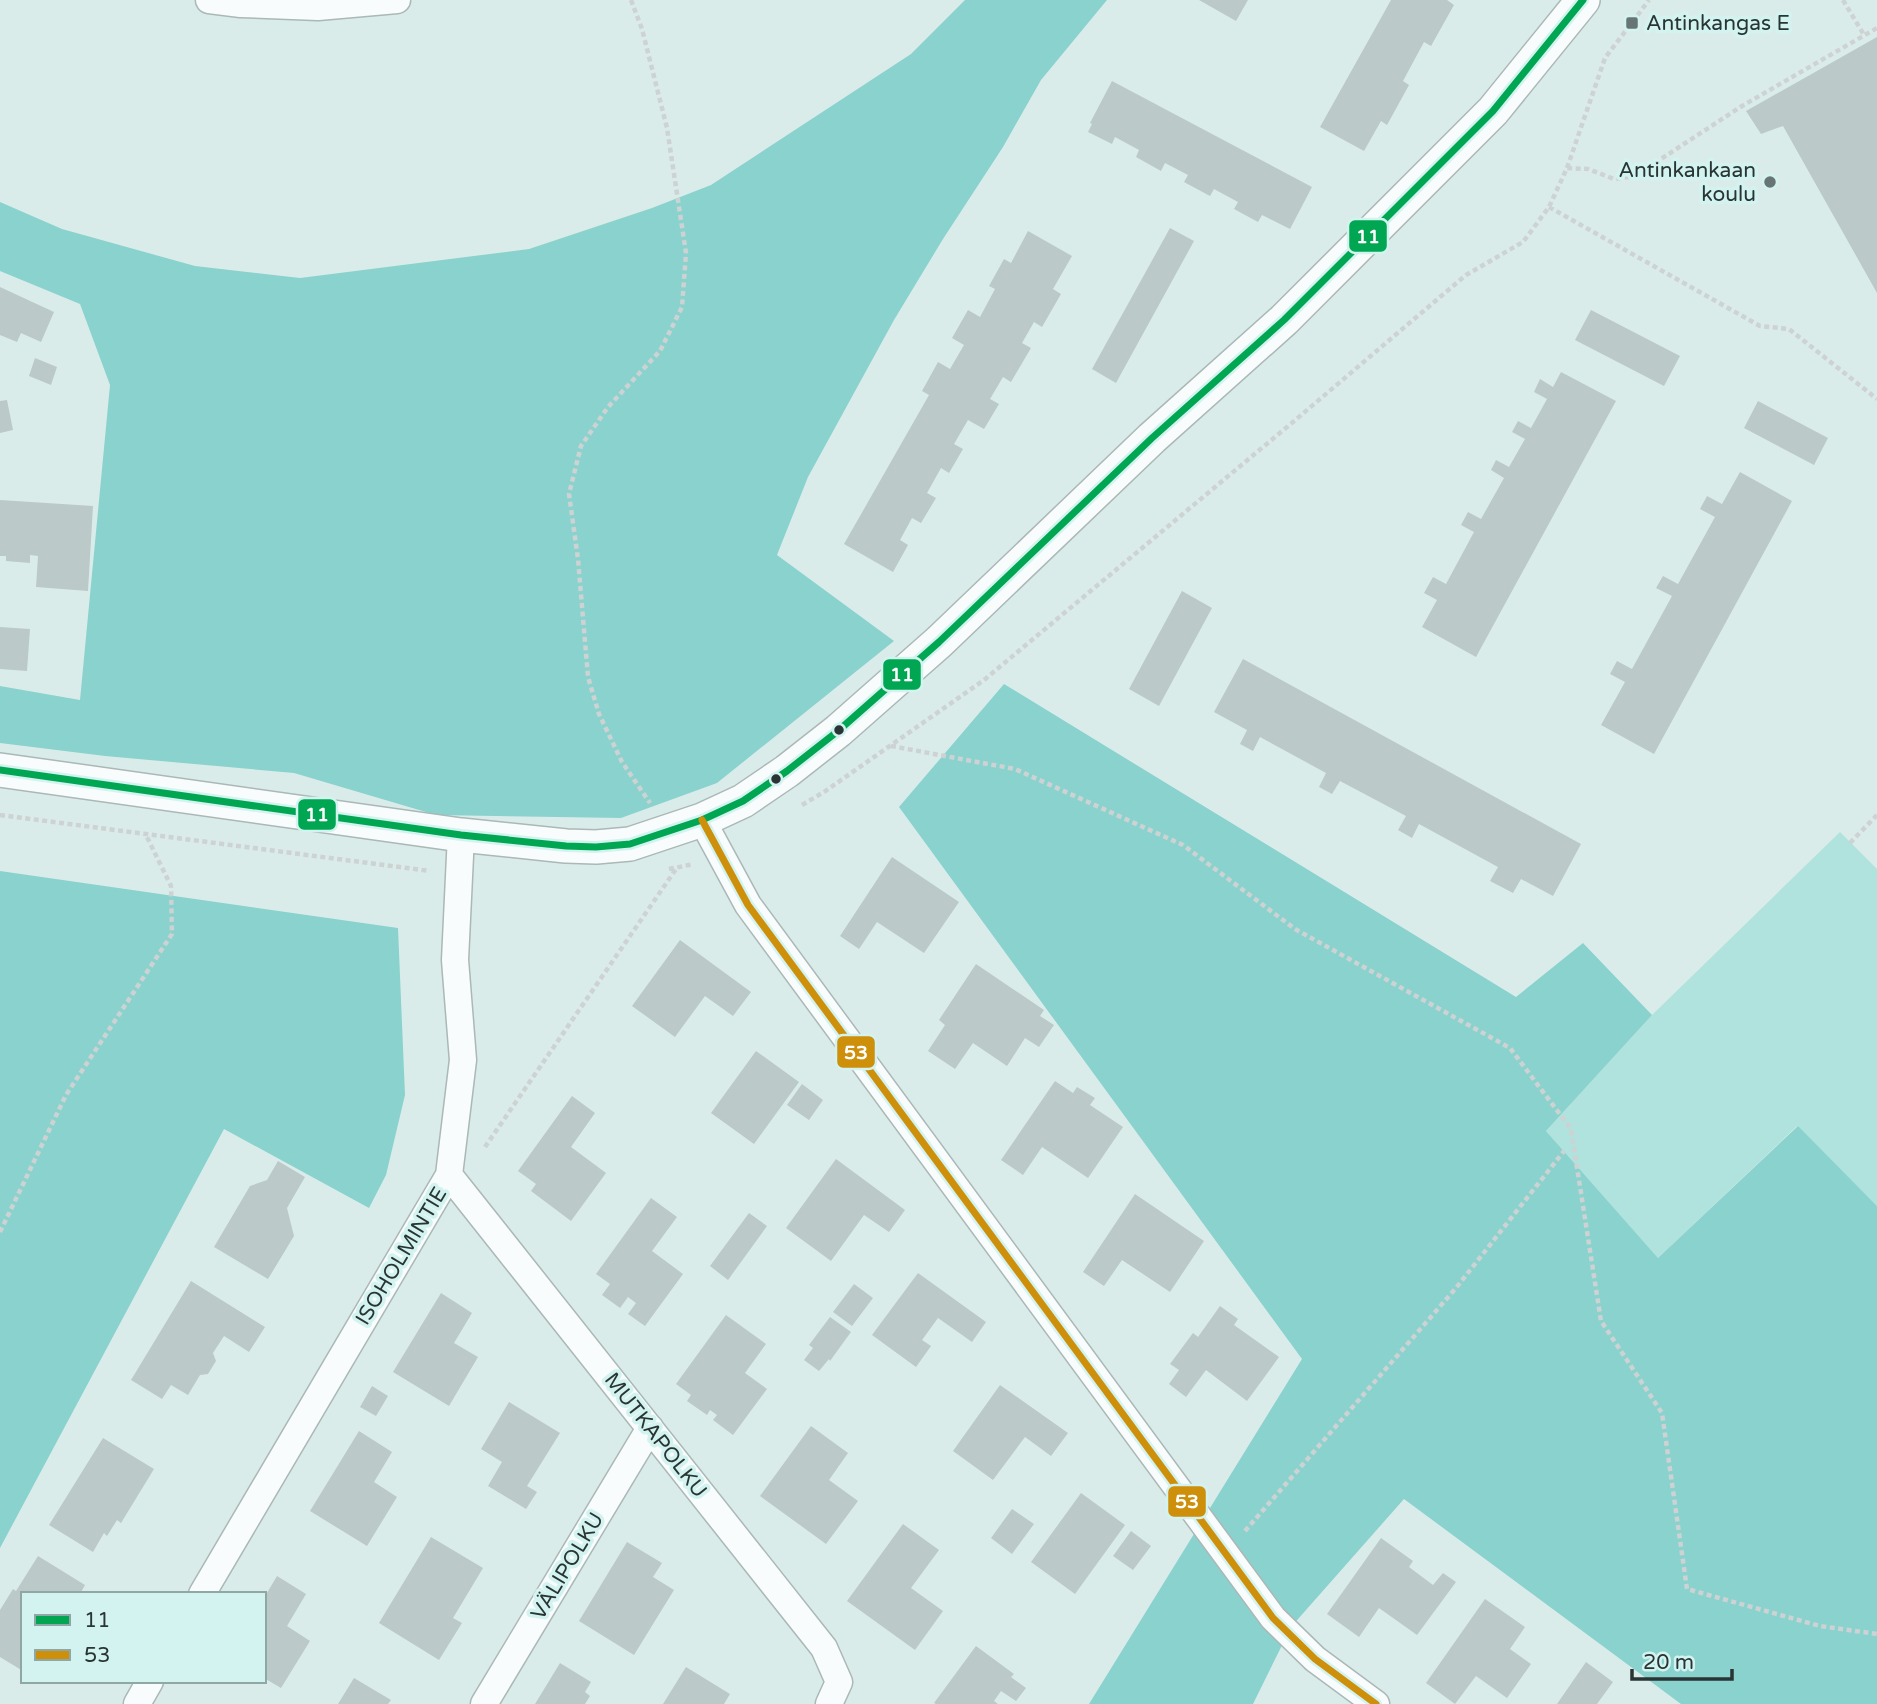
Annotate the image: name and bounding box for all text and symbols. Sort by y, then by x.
place label: Antinkangas E [1646,11,1790,36]
marker: Antinkangas E [1624,15,1640,31]
place label: Antinkankaan koulu [1618,158,1756,207]
marker: Antinkankaan koulu [1762,174,1778,190]
line badge: 11 [1348,219,1388,253]
text: 11 [1356,226,1380,248]
line badge: 11 [882,658,922,691]
text: 11 [890,664,914,686]
unlabelled marker [832,723,846,737]
unlabelled marker [769,772,783,786]
line badge: 11 [297,798,337,831]
text: 11 [305,804,329,826]
line badge: 53 [836,1035,876,1069]
text: 53 [844,1042,868,1064]
street label: ISOHOLMINTIE [350,1183,452,1330]
street label: MUTKAPOLKU [599,1368,712,1503]
line badge: 53 [1167,1485,1207,1518]
text: 53 [1175,1491,1199,1513]
street label: VÄLIPOLKU [526,1508,609,1624]
legend [21,1592,266,1683]
text: 11 [84,1608,110,1633]
scale bar [1632,1638,1732,1682]
text: 53 [84,1643,110,1668]
text: 20 m [1643,1650,1694,1675]

